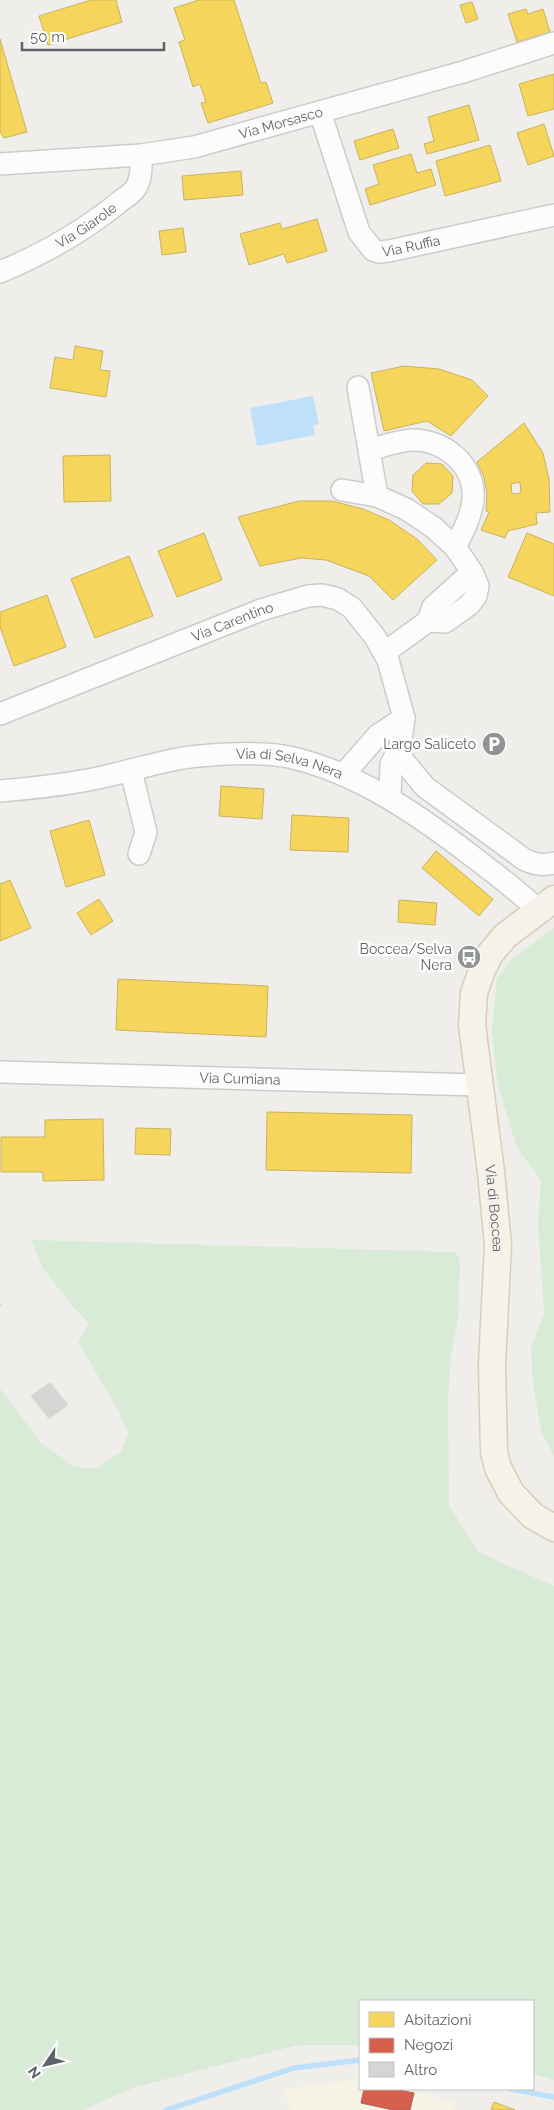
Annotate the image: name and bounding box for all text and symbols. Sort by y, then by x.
scale bar [22,20,165,52]
text: 50 m [30,28,65,46]
street label: Via Morsasco [237,103,325,142]
street label: Via Giarole [53,199,120,251]
street label: Via Ruffia [381,232,442,260]
street label: Via Carentino [189,599,275,645]
parking icon: Largo Saliceto [481,731,507,757]
place label: Largo Saliceto [383,736,476,752]
street label: Via di Selva Nera [236,746,345,782]
place label: Boccea/Selva Nera [360,941,452,973]
bus stop icon: Boccea/Selva Nera [456,944,482,970]
street label: Via Cumiana [199,1069,281,1088]
street label: Via di Boccea [482,1164,506,1253]
legend [359,2000,534,2090]
text: Abitazioni [404,2011,471,2029]
text: Negozi [404,2036,453,2054]
north arrow [20,2040,70,2090]
text: Altro [404,2061,437,2079]
text: N [25,2063,44,2081]

